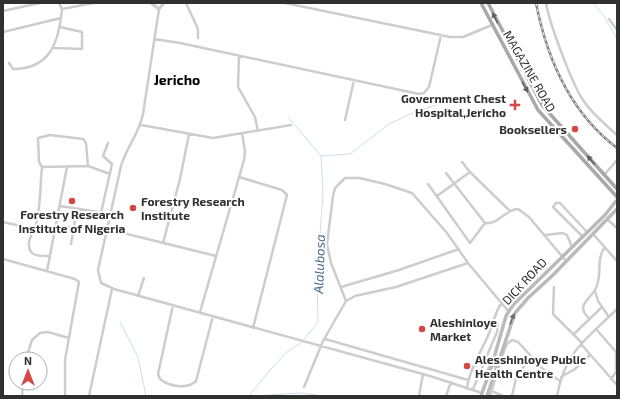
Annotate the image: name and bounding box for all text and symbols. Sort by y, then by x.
one-way arrow [492,13,499,24]
street label: MAGAZINE ROAD [501,28,559,114]
district label: Jericho [154,71,200,88]
one-way arrow [521,81,528,93]
place label: Government Chest Hospital,Jericho [401,91,506,119]
marker: Government Chest Hospital,Jericho [509,99,521,111]
place label: Booksellers [499,122,567,136]
marker: Booksellers [570,124,580,134]
one-way arrow [586,155,595,166]
place label: Forestry Research Institute [141,194,245,222]
marker: Forestry Research Institute of Nigeria [67,196,77,206]
marker: Forestry Research Institute [128,203,138,213]
place label: Forestry Research Institute of Nigeria [19,207,126,235]
water label: Alalubosa [310,234,328,295]
street label: DICK ROAD [499,255,549,307]
one-way arrow [510,313,516,325]
place label: Aleshinloye Market [430,315,497,343]
marker: Aleshinloye Market [417,324,427,334]
north arrow [8,351,48,391]
place label: Alesshinloye Public Health Centre [475,352,586,380]
text: N [24,354,32,367]
marker: Alesshinloye Public Health Centre [462,361,472,371]

